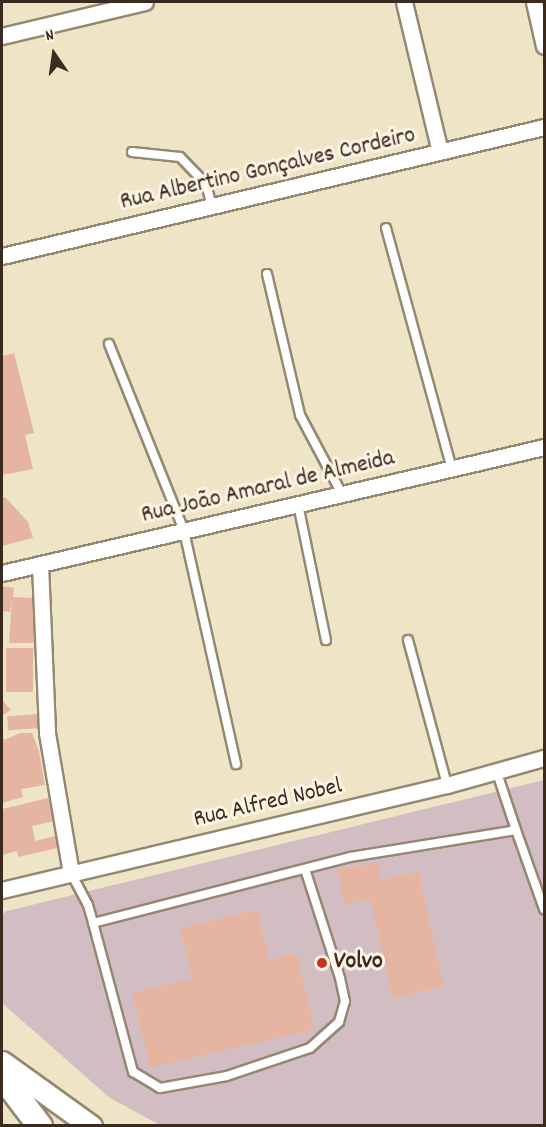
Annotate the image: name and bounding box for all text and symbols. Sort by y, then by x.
north arrow [24,24,84,84]
text: N [43,24,56,48]
street label: Rua Albertino Gonçalves Cordeiro [118,122,418,218]
street label: Rua João Amaral de Almeida [139,445,397,531]
street label: Rua Alfred Nobel [191,773,345,835]
place label: Volvo [334,949,383,977]
marker: Volvo [315,956,329,970]

